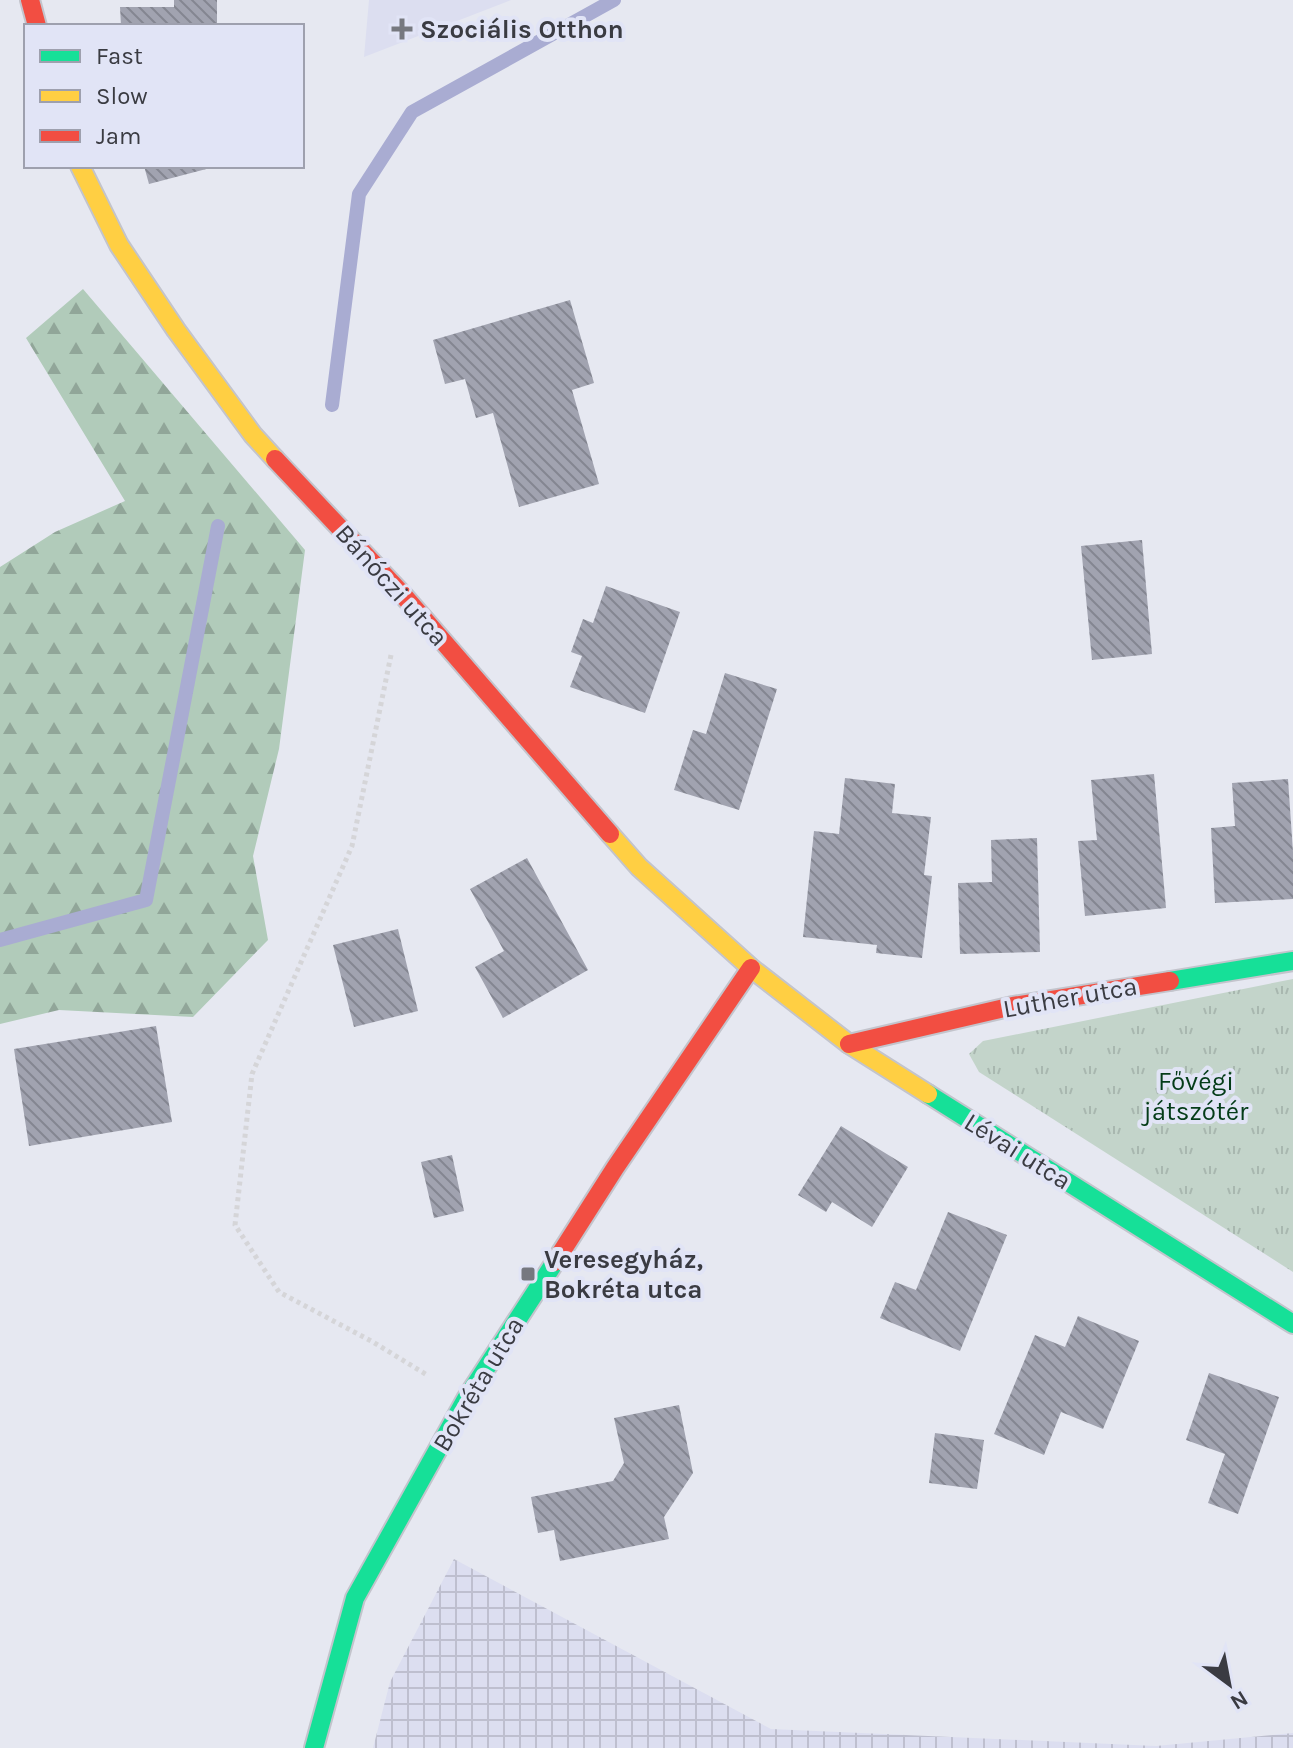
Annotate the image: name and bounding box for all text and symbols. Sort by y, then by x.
place label: Szociális Otthon [420,14,624,45]
marker: Szociális Otthon [391,18,413,40]
legend [24,24,304,168]
text: Fast [96,42,143,70]
text: Slow [96,82,148,110]
text: Jam [96,122,141,150]
street label: Bánóczi utca [329,518,454,653]
street label: Luther utca [1001,970,1140,1025]
park label: Fővégi játszótér [1141,1066,1249,1127]
street label: Lévai utca [959,1106,1077,1196]
place label: Veresegyház, Bokréta utca [544,1244,703,1305]
marker: Veresegyház, Bokréta utca [519,1265,537,1283]
street label: Bokréta utca [426,1311,531,1457]
north arrow [1189,1644,1269,1724]
text: N [1225,1685,1253,1715]

